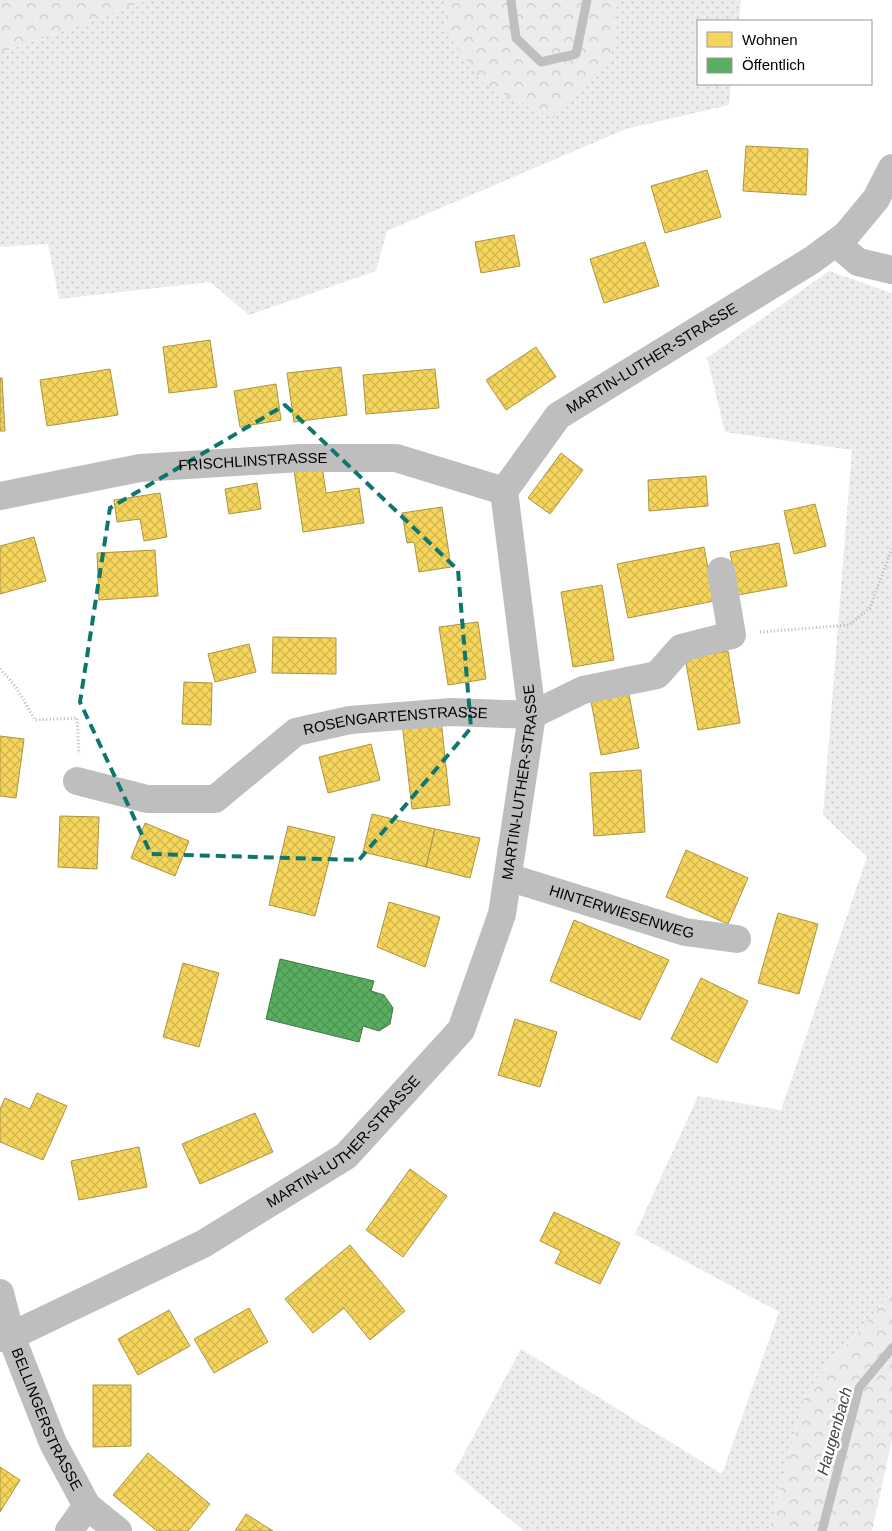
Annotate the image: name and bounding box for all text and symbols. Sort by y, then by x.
legend [697,20,872,85]
text: Wohnen [742,31,798,48]
text: Öffentlich [742,56,805,73]
street label: MARTIN-LUTHER-STRASSE [563,299,740,417]
street label: FRISCHLINSTRASSE [178,449,328,474]
street label: MARTIN-LUTHER-STRASSE [498,683,540,881]
street label: ROSENGARTENSTRASSE [302,703,488,738]
street label: HINTERWIESENWEG [547,881,695,941]
street label: MARTIN-LUTHER-STRASSE [263,1072,423,1211]
street label: BELLINGERSTRASSE [8,1345,86,1493]
water label: Haugenbach [814,1385,855,1477]

